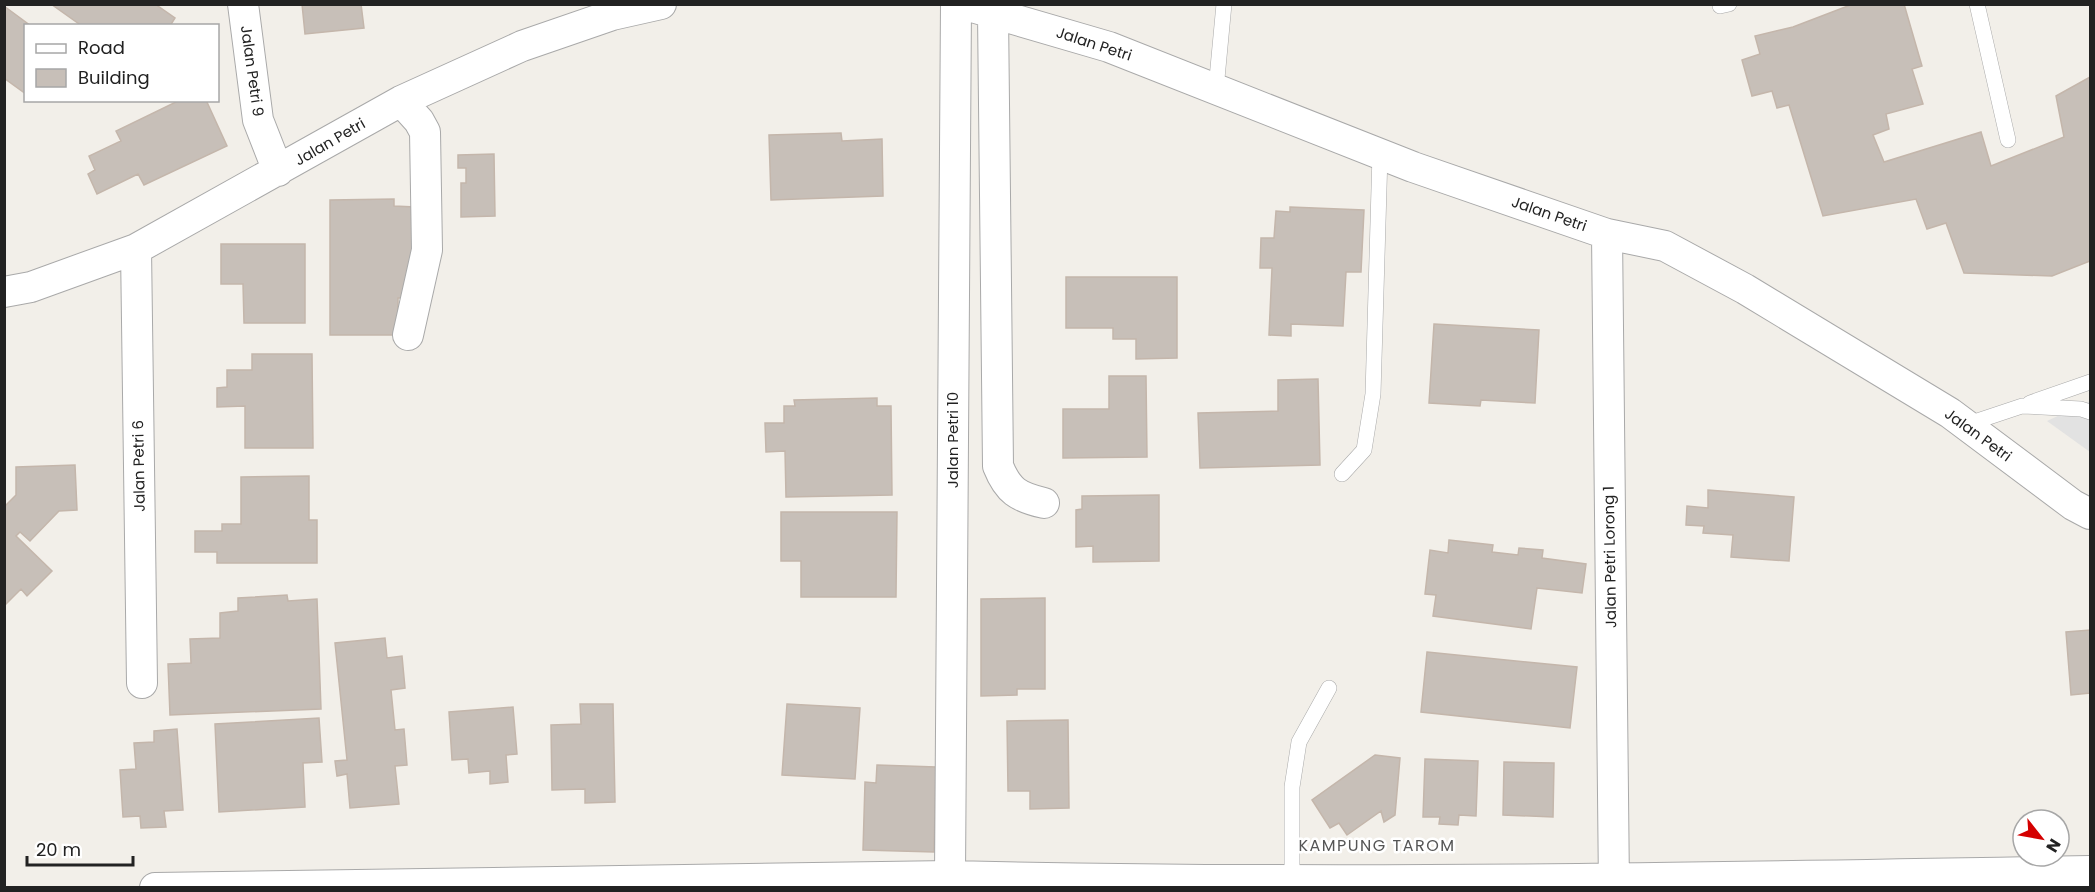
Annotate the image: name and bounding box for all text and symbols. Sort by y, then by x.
street label: Jalan Petri [1054,21,1135,66]
legend [24,24,219,102]
street label: Jalan Petri 9 [236,24,269,118]
text: Road [78,35,125,60]
text: Building [78,65,150,90]
street label: Jalan Petri [291,113,369,170]
street label: Jalan Petri [1509,191,1590,236]
street label: Jalan Petri 10 [942,392,963,488]
street label: Jalan Petri [1940,403,2016,466]
street label: Jalan Petri 6 [127,420,150,512]
street label: Jalan Petri Lorong 1 [1598,486,1621,628]
north arrow [2011,808,2071,868]
scale bar [27,829,134,867]
district label: KAMPUNG TAROM [1298,834,1456,857]
text: N [2040,834,2066,857]
text: 20 m [36,837,81,862]

